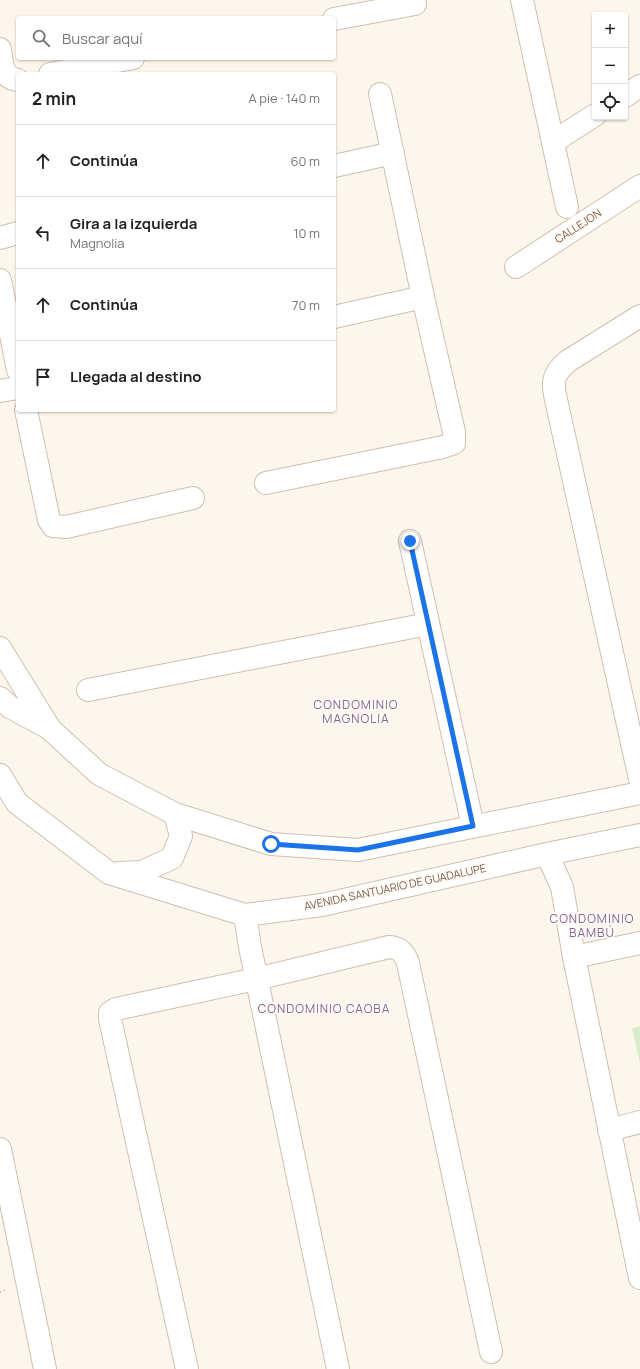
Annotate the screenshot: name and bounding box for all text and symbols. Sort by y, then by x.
map controls [592,12,628,120]
button: + [592,12,628,48]
search box [16,16,336,60]
icon: search [30,27,52,49]
text: Buscar aquí [62,28,143,49]
button: − [592,48,628,84]
button: locate [592,84,628,120]
text: 2 min [32,87,76,110]
text: A pie · 140 m [248,89,320,107]
icon: ahead [32,150,54,172]
text: Continúa [70,150,138,171]
text: 60 m [290,152,320,170]
street label: CALLEJON [552,205,604,246]
text: Gira a la izquierda [70,213,197,234]
icon: left [32,222,54,244]
text: 10 m [293,224,320,242]
text: Magnolia [70,234,125,252]
icon: ahead [32,294,54,316]
text: Continúa [70,294,138,315]
text: 70 m [292,296,320,314]
icon: arrive [32,366,54,388]
text: Llegada al destino [70,366,202,387]
route end [401,532,419,550]
district label: CONDOMINIO MAGNOLIA [314,696,398,727]
route start [262,835,280,853]
street label: AVENIDA SANTUARIO DE GUADALUPE [302,860,487,913]
district label: CONDOMINIO BAMBÚ [550,910,634,941]
district label: CONDOMINIO CAOBA [258,1000,390,1017]

